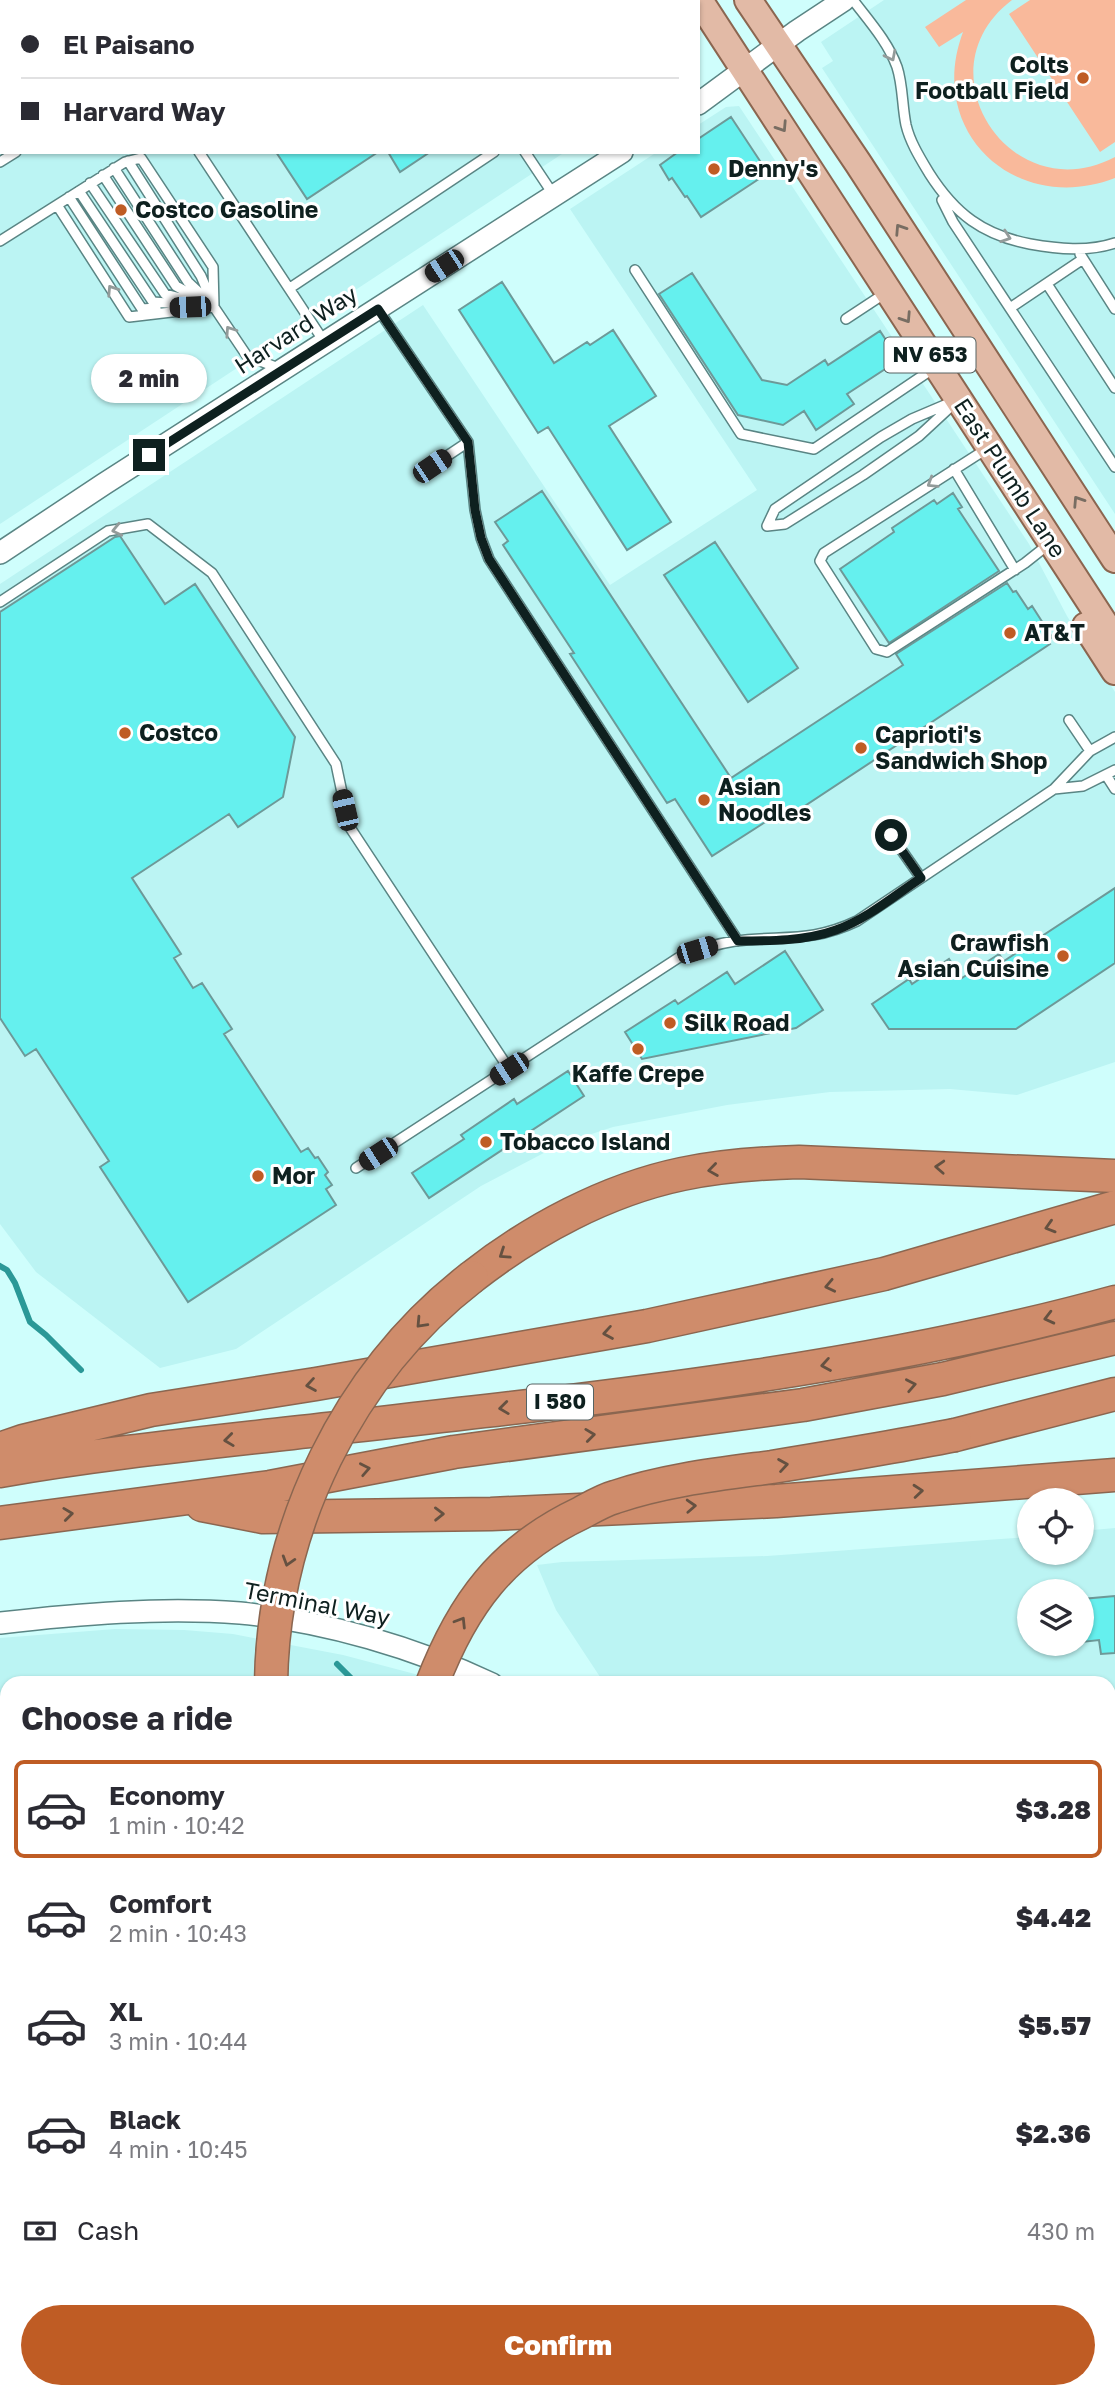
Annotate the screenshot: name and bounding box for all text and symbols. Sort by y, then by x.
text: El Paisano [63,29,195,60]
one-way arrow [883,49,897,61]
place label: Colts Football Field [915,50,1069,104]
marker: Colts Football Field [1075,70,1091,86]
text: Harvard Way [63,96,226,127]
one-way arrow [774,119,787,132]
place label: Denny's [728,154,819,182]
marker: Denny's [706,161,722,177]
place label: Costco Gasoline [135,195,318,223]
marker: Costco Gasoline [113,202,129,218]
one-way arrow [896,223,909,236]
one-way arrow [999,229,1012,243]
car [421,246,468,286]
street label: Harvard Way [229,279,362,379]
one-way arrow [107,284,120,297]
car [169,296,212,318]
one-way arrow [898,310,910,323]
one-way arrow [226,326,238,339]
road number: NV 653 [884,338,976,372]
callout: 2 min [91,354,207,402]
text: 2 min [119,364,179,392]
street label: East Plumb Lane [949,393,1073,562]
route end [133,439,165,471]
car [409,446,456,486]
one-way arrow [926,475,939,488]
one-way arrow [1073,496,1086,509]
one-way arrow [111,522,123,536]
place label: AT&T [1024,618,1085,646]
marker: AT&T [1002,625,1018,641]
place label: Costco [139,718,218,746]
place label: Caprioti's Sandwich Shop [875,720,1047,774]
marker: Costco [117,725,133,741]
marker: Caprioti's Sandwich Shop [853,740,869,756]
place label: Asian Noodles [718,772,811,826]
car [331,787,360,833]
marker: Asian Noodles [696,792,712,808]
route start [875,819,907,851]
place label: Crawfish Asian Cuisine [898,928,1049,982]
car [674,934,721,966]
marker: Crawfish Asian Cuisine [1055,948,1071,964]
place label: Silk Road [684,1008,789,1036]
marker: Silk Road [662,1015,678,1031]
marker: Kaffe Crepe [630,1041,646,1057]
car [486,1049,533,1089]
place label: Kaffe Crepe [572,1059,704,1087]
place label: Tobacco Island [500,1127,670,1155]
car [355,1134,402,1174]
marker: Tobacco Island [478,1134,494,1150]
one-way arrow [934,1160,945,1175]
place label: Mor [272,1161,315,1189]
one-way arrow [707,1163,719,1178]
marker: Mor [250,1168,266,1184]
one-way arrow [1044,1218,1056,1233]
one-way arrow [499,1245,512,1258]
one-way arrow [824,1278,836,1292]
one-way arrow [1043,1310,1055,1324]
one-way arrow [417,1315,430,1328]
one-way arrow [602,1325,614,1340]
one-way arrow [820,1357,832,1372]
one-way arrow [305,1377,317,1392]
one-way arrow [905,1379,917,1394]
road number: I 580 [527,1384,593,1420]
one-way arrow [498,1401,510,1416]
one-way arrow [584,1428,596,1443]
one-way arrow [223,1433,235,1448]
one-way arrow [777,1458,789,1473]
one-way arrow [359,1462,371,1477]
one-way arrow [913,1484,924,1499]
map controls [1017,1488,1094,1656]
button: locate [1017,1488,1094,1565]
one-way arrow [686,1498,697,1513]
one-way arrow [62,1506,73,1521]
one-way arrow [434,1507,445,1522]
one-way arrow [281,1555,296,1567]
street label: Terminal Way [242,1575,393,1631]
button: layers [1017,1579,1094,1656]
one-way arrow [452,1616,465,1629]
text: Choose a ride [21,1699,233,1737]
icon: car [25,1778,88,1841]
text: Economy [109,1780,225,1811]
text: $3.28 [1015,1794,1091,1825]
text: 1 min · 10:42 [109,1811,245,1839]
icon: car [25,1886,88,1949]
text: Comfort [109,1888,212,1919]
text: $4.42 [1016,1902,1091,1933]
text: 2 min · 10:43 [109,1919,247,1947]
icon: car [25,1994,88,2057]
text: XL [109,1996,143,2027]
text: $5.57 [1018,2010,1091,2041]
text: 3 min · 10:44 [109,2027,248,2055]
icon: car [25,2102,88,2165]
text: Black [109,2104,181,2135]
text: $2.36 [1016,2118,1091,2149]
text: 4 min · 10:45 [109,2135,248,2163]
icon: cash [21,2212,59,2250]
text: Cash [77,2215,139,2246]
text: 430 m [1027,2217,1095,2245]
button: Confirm [21,2305,1095,2385]

